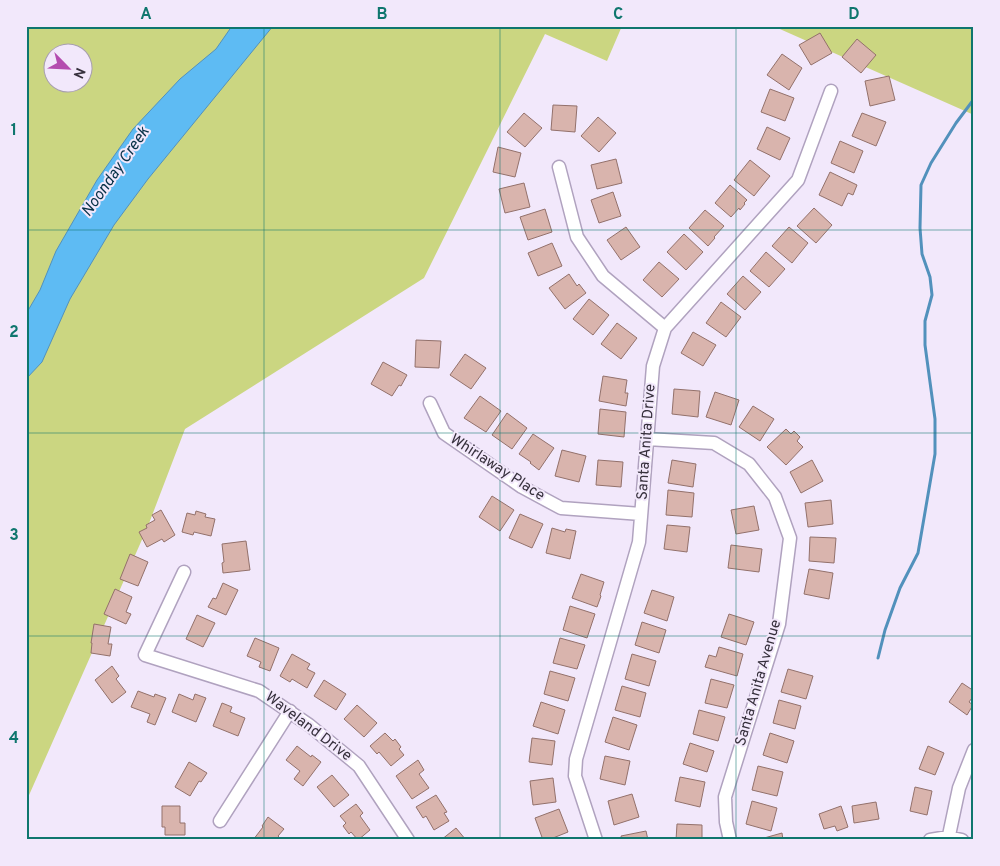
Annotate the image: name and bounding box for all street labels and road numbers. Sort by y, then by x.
street label: Santa Anita Drive [633,383,661,501]
street label: Whirlaway Place [446,430,548,506]
street label: Santa Anita Avenue [732,618,786,748]
street label: Waveland Drive [261,688,355,766]

